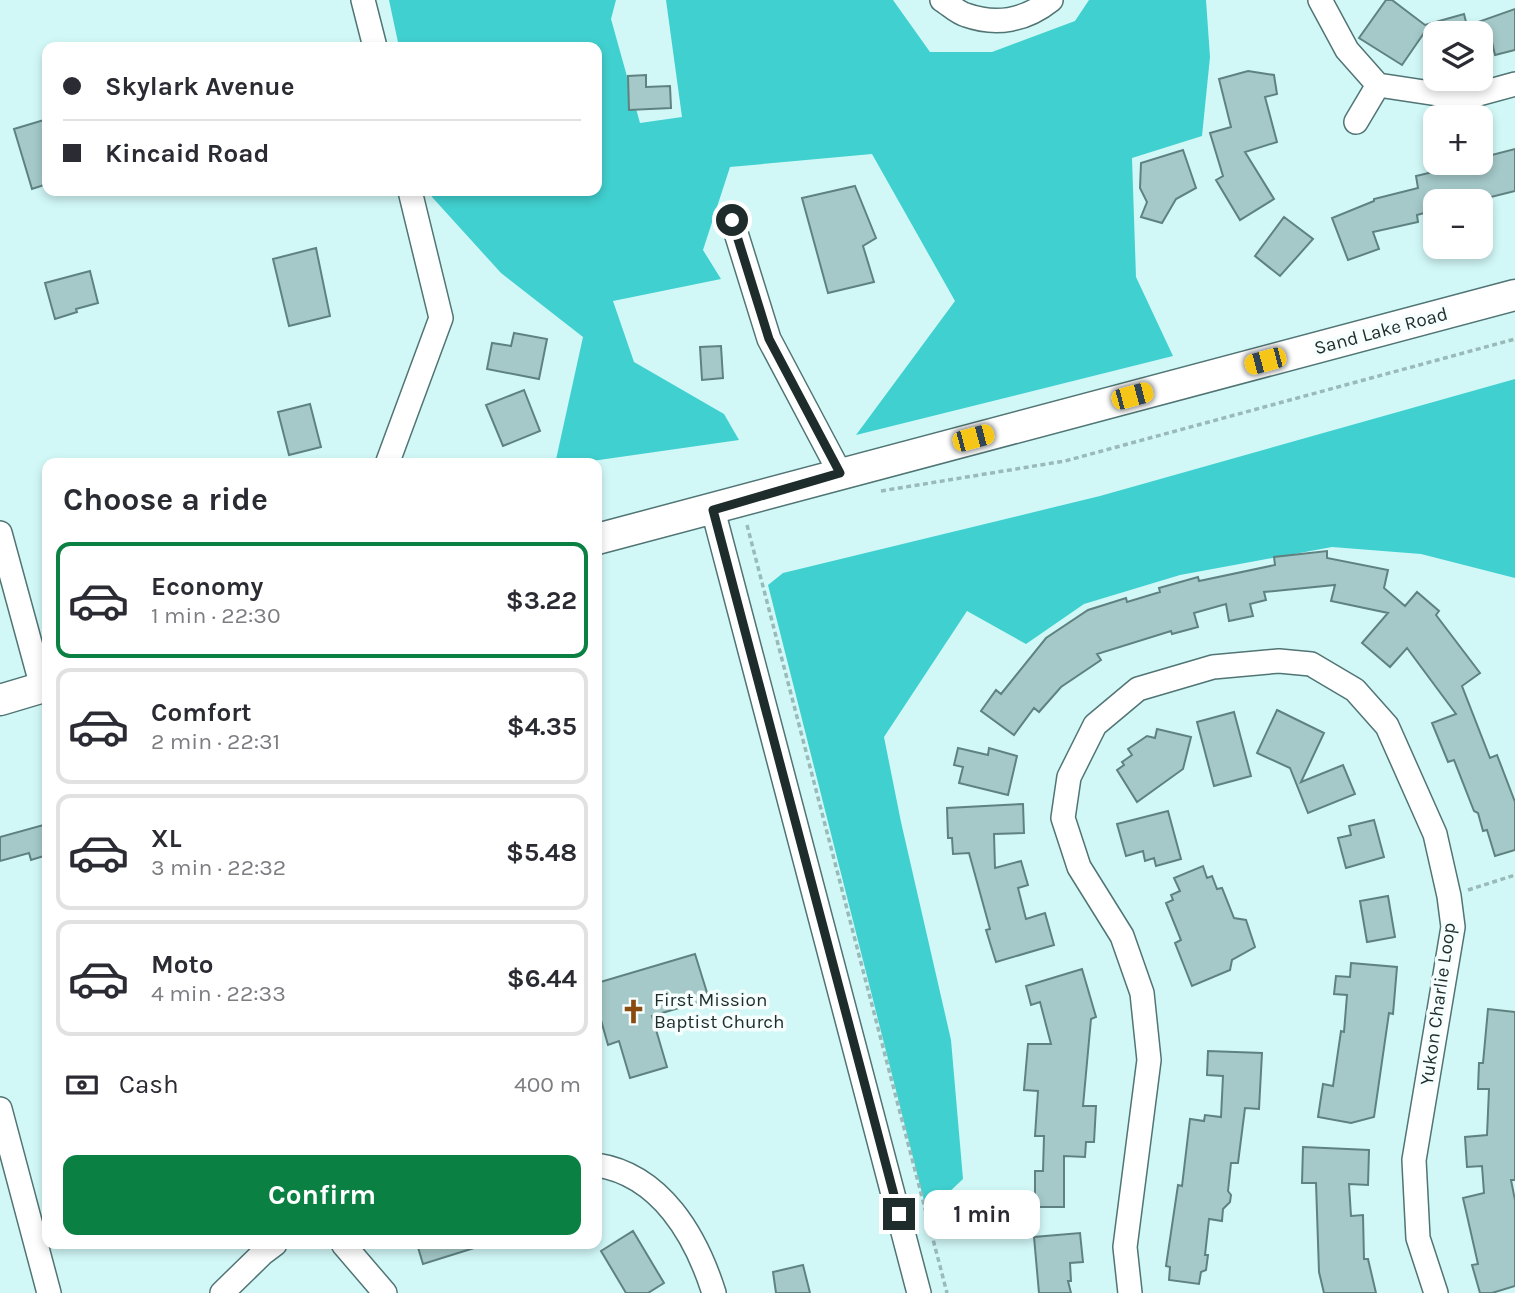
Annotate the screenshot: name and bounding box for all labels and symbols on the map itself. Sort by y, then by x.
route start [716,204,748,236]
street label: Sand Lake Road [1312,303,1450,359]
car [1242,345,1289,377]
car [1109,380,1156,412]
car [950,422,997,454]
street label: Yukon Charlie Loop [1416,921,1460,1087]
place label: First Mission Baptist Church [654,989,785,1033]
church icon: First Mission Baptist Church [620,997,648,1025]
callout: 1 min [923,1190,1039,1238]
route end [883,1198,915,1230]

